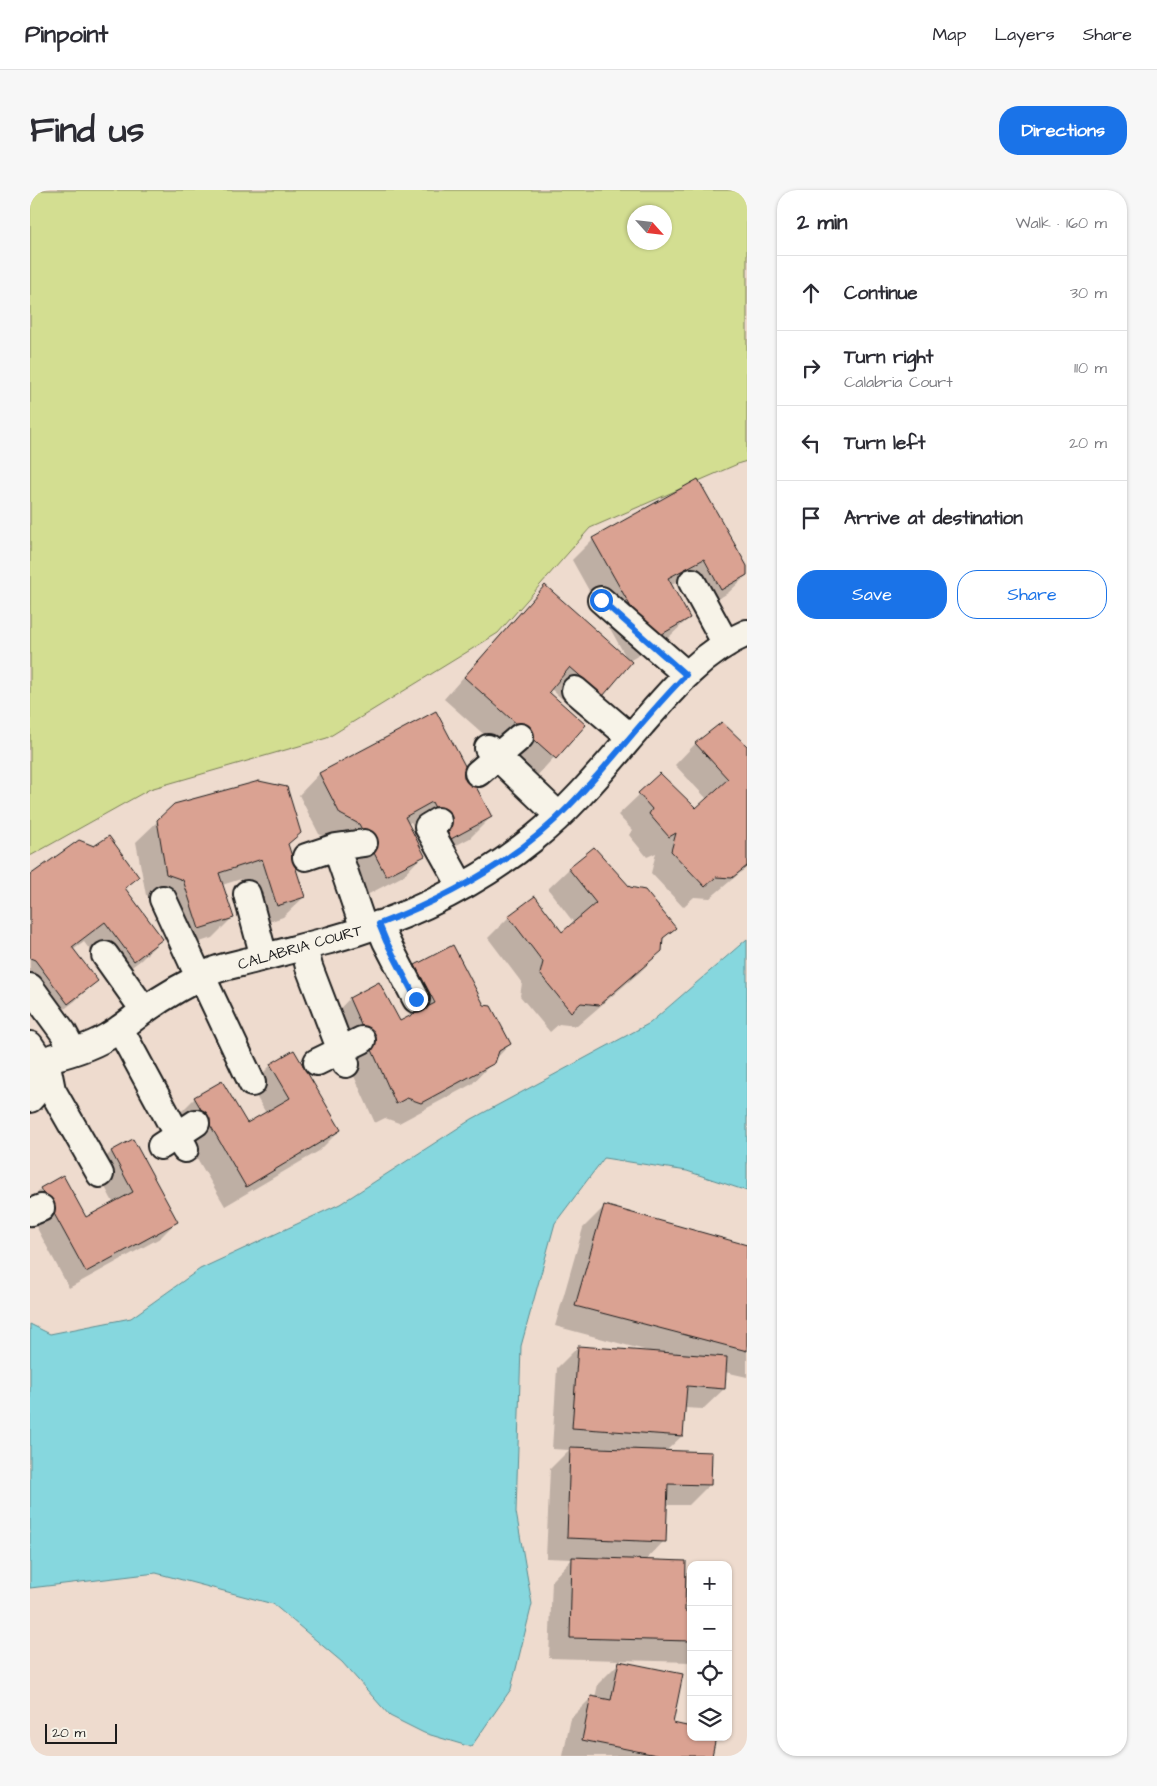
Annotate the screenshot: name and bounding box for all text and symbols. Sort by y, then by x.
text: Pinpoint [25,18,108,52]
text: Map [932,22,966,47]
text: Layers [994,22,1055,47]
text: Share [1083,22,1132,47]
text: Find us [30,106,144,155]
button: Directions [999,106,1127,155]
north arrow [627,205,672,250]
text: 2 min [797,208,847,237]
text: Walk · 160 m [1015,212,1107,234]
icon: ahead [797,279,825,307]
text: Continue [844,280,918,307]
text: 30 m [1070,282,1107,304]
text: Turn right [844,344,933,371]
icon: right [797,354,825,382]
text: 110 m [1074,357,1107,379]
text: Calabria Court [844,371,953,393]
icon: left [797,429,825,457]
text: Turn left [844,430,925,457]
text: 20 m [1069,432,1107,454]
icon: arrive [797,504,825,532]
text: Arrive at destination [844,505,1023,532]
button: Save [797,570,947,619]
button: Share [957,570,1107,619]
route start [590,589,613,612]
street label: CALABRIA COURT [235,919,365,975]
route end [405,988,428,1011]
map controls [687,1561,732,1741]
button: + [687,1561,732,1606]
button: − [687,1606,732,1651]
button: locate [687,1651,732,1696]
button: layers [687,1696,732,1741]
scale bar [45,1721,118,1744]
text: 20 m [52,1723,85,1743]

